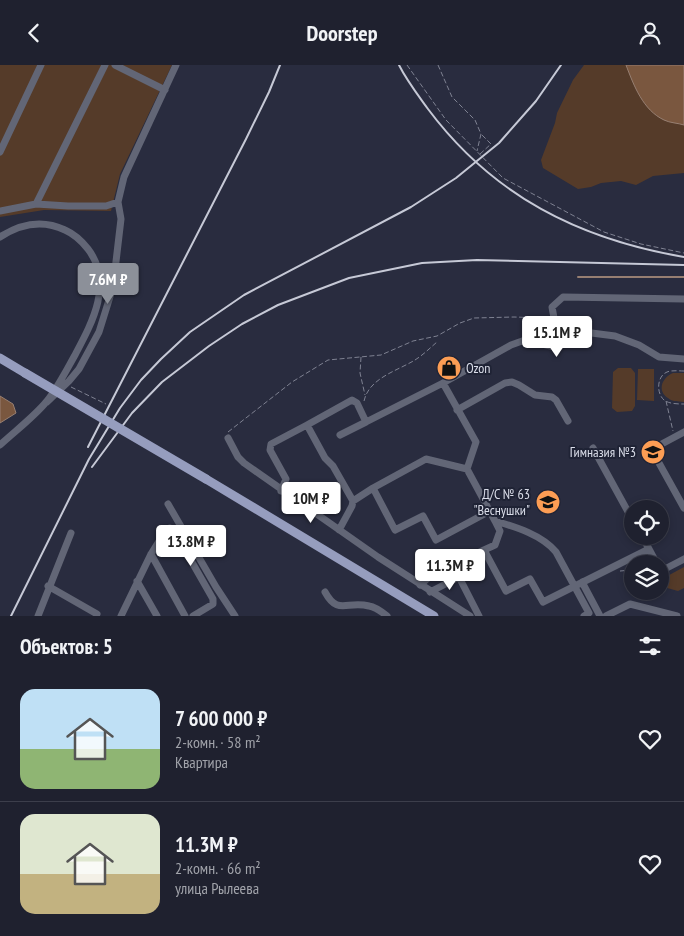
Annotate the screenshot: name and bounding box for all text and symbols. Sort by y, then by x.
icon: back [20,19,48,47]
text: Doorstep [306,19,378,47]
icon: person [636,19,664,47]
pin: 7.6M ₽ [67,263,149,305]
text: 7.6M ₽ [89,269,127,289]
pin: 15.1M ₽ [511,315,603,358]
text: 15.1M ₽ [533,322,581,342]
shop icon: Ozon [436,355,462,381]
place label: Ozon [466,359,491,377]
school or university icon: Гимназия №3 [640,439,666,465]
place label: Гимназия №3 [570,443,636,461]
pin: 10M ₽ [276,481,346,524]
place label: Д/С № 63 "Веснушки" [474,485,530,519]
text: 10M ₽ [293,488,329,508]
school or university icon: Д/С № 63 "Веснушки" [535,489,561,515]
map controls [624,500,669,600]
button: locate [624,500,669,545]
pin: 13.8M ₽ [145,525,237,567]
text: 13.8M ₽ [167,531,215,551]
pin: 11.3M ₽ [404,549,496,591]
text: 11.3M ₽ [426,555,474,575]
button: layers [624,555,669,600]
icon: filters [636,632,664,660]
text: Объектов: 5 [20,633,113,660]
text: 7 600 000 ₽ [175,705,267,732]
icon: home [60,709,120,769]
icon: heart [636,725,664,753]
text: 2-комн. · 58 m² [175,732,261,752]
text: Квартира [175,752,228,772]
text: 11.3M ₽ [175,831,238,858]
icon: home [60,834,120,894]
icon: heart [636,850,664,878]
text: 2-комн. · 66 m² [175,858,261,878]
text: улица Рылеева [175,878,259,898]

